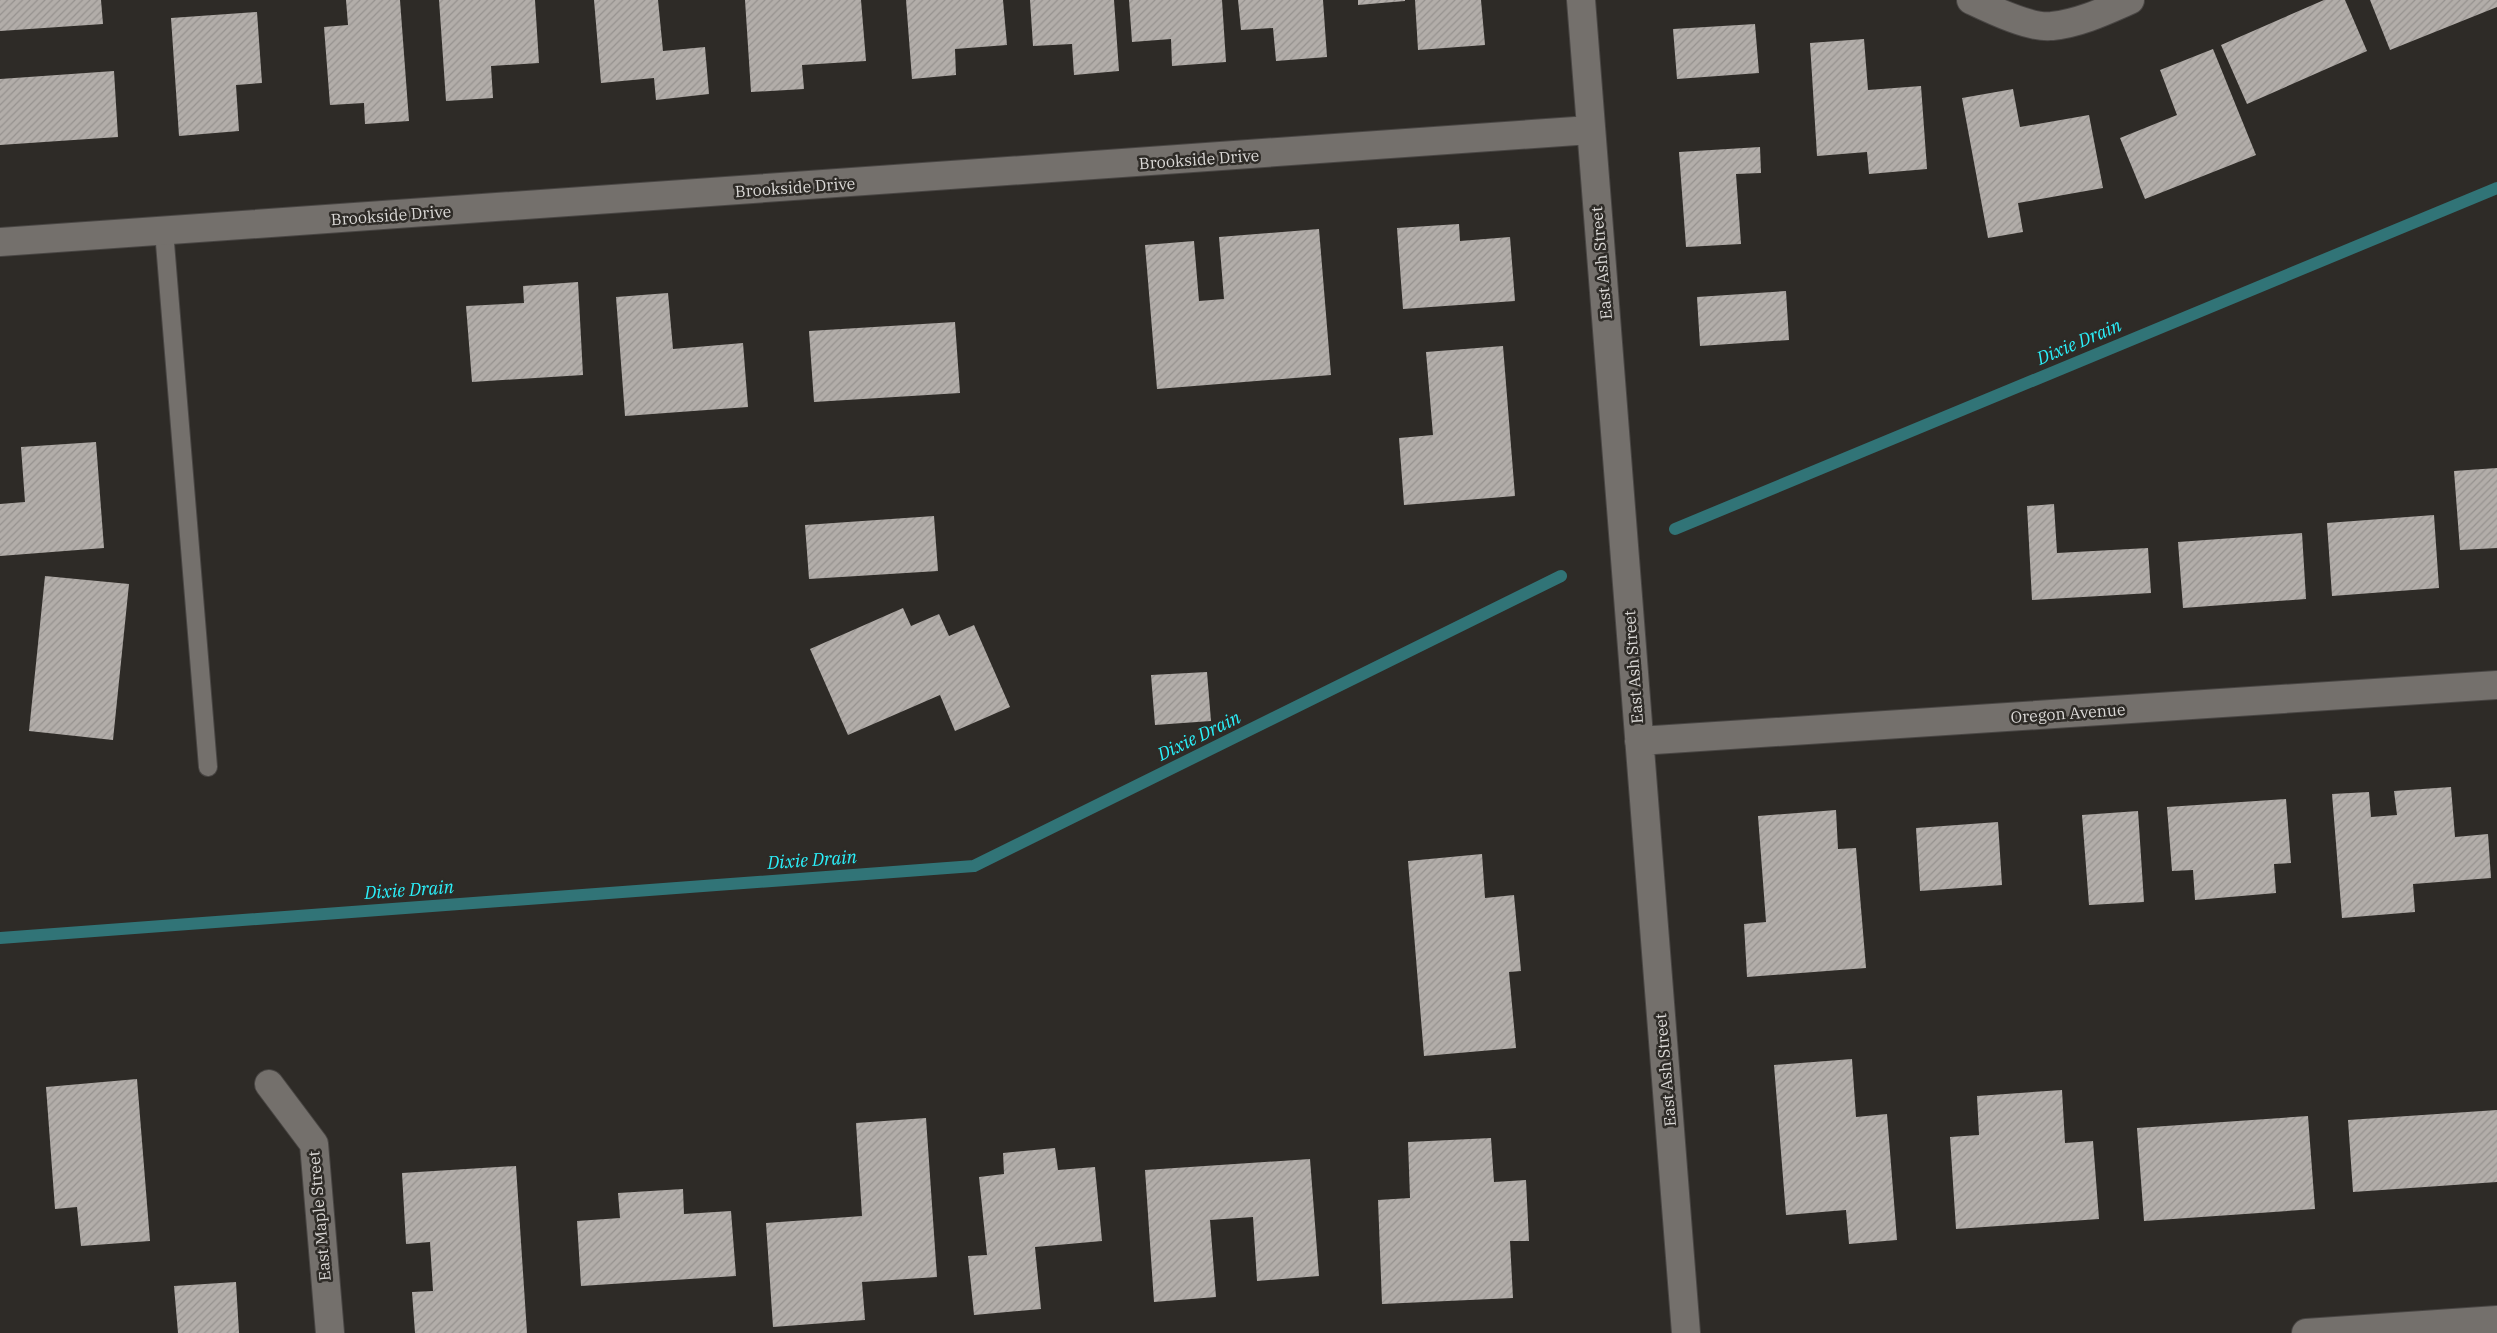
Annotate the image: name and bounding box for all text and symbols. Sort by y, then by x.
street label: Brookside Drive [1138,145,1260,173]
street label: Brookside Drive [734,173,856,201]
street label: Brookside Drive [330,201,452,229]
street label: East Ash Street [1586,205,1616,320]
water label: Dixie Drain [2032,313,2125,370]
street label: East Ash Street [1619,609,1647,724]
street label: Oregon Avenue [2010,699,2126,727]
water label: Dixie Drain [1153,705,1245,766]
water label: Dixie Drain [765,845,858,874]
water label: Dixie Drain [362,875,455,904]
street label: East Ash Street [1650,1012,1680,1127]
street label: East Maple Street [303,1150,335,1282]

